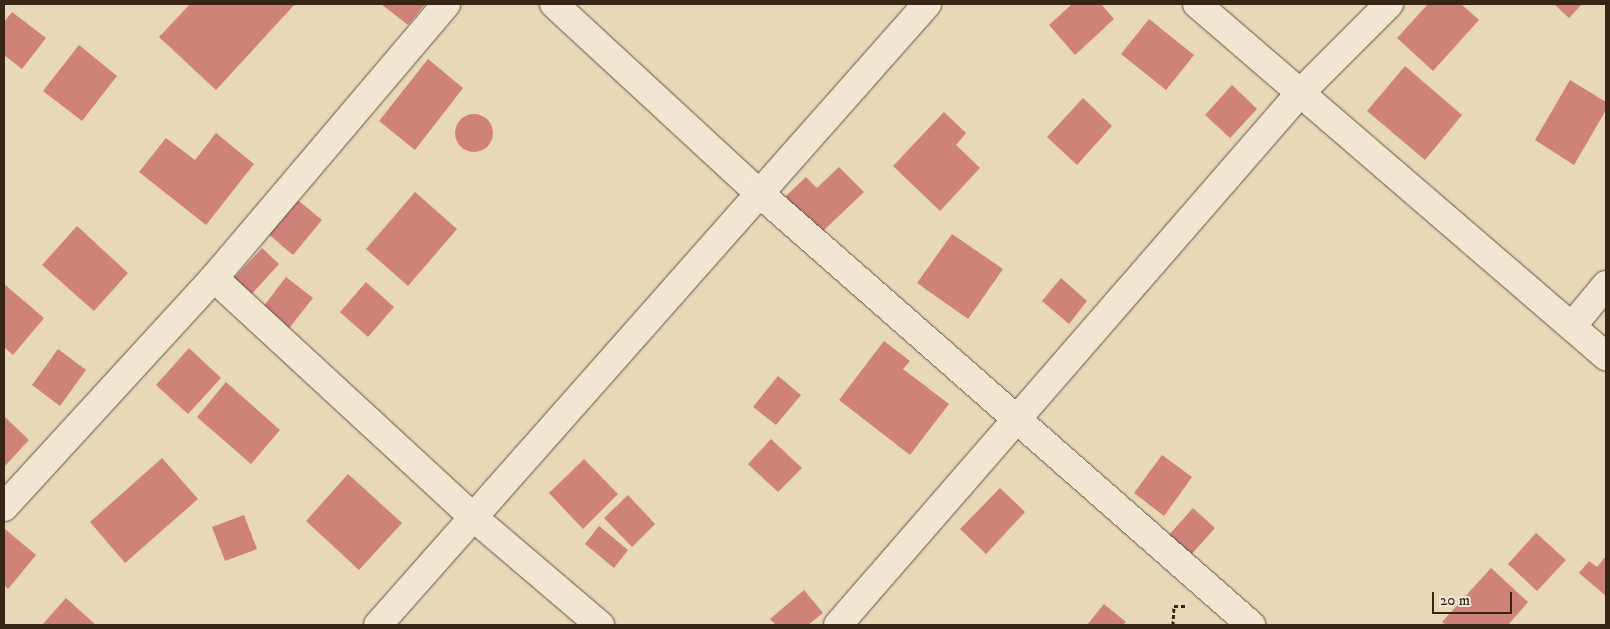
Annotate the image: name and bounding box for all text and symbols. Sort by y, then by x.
scale bar [1435,582,1515,614]
text: 20 m [1440,591,1470,610]

